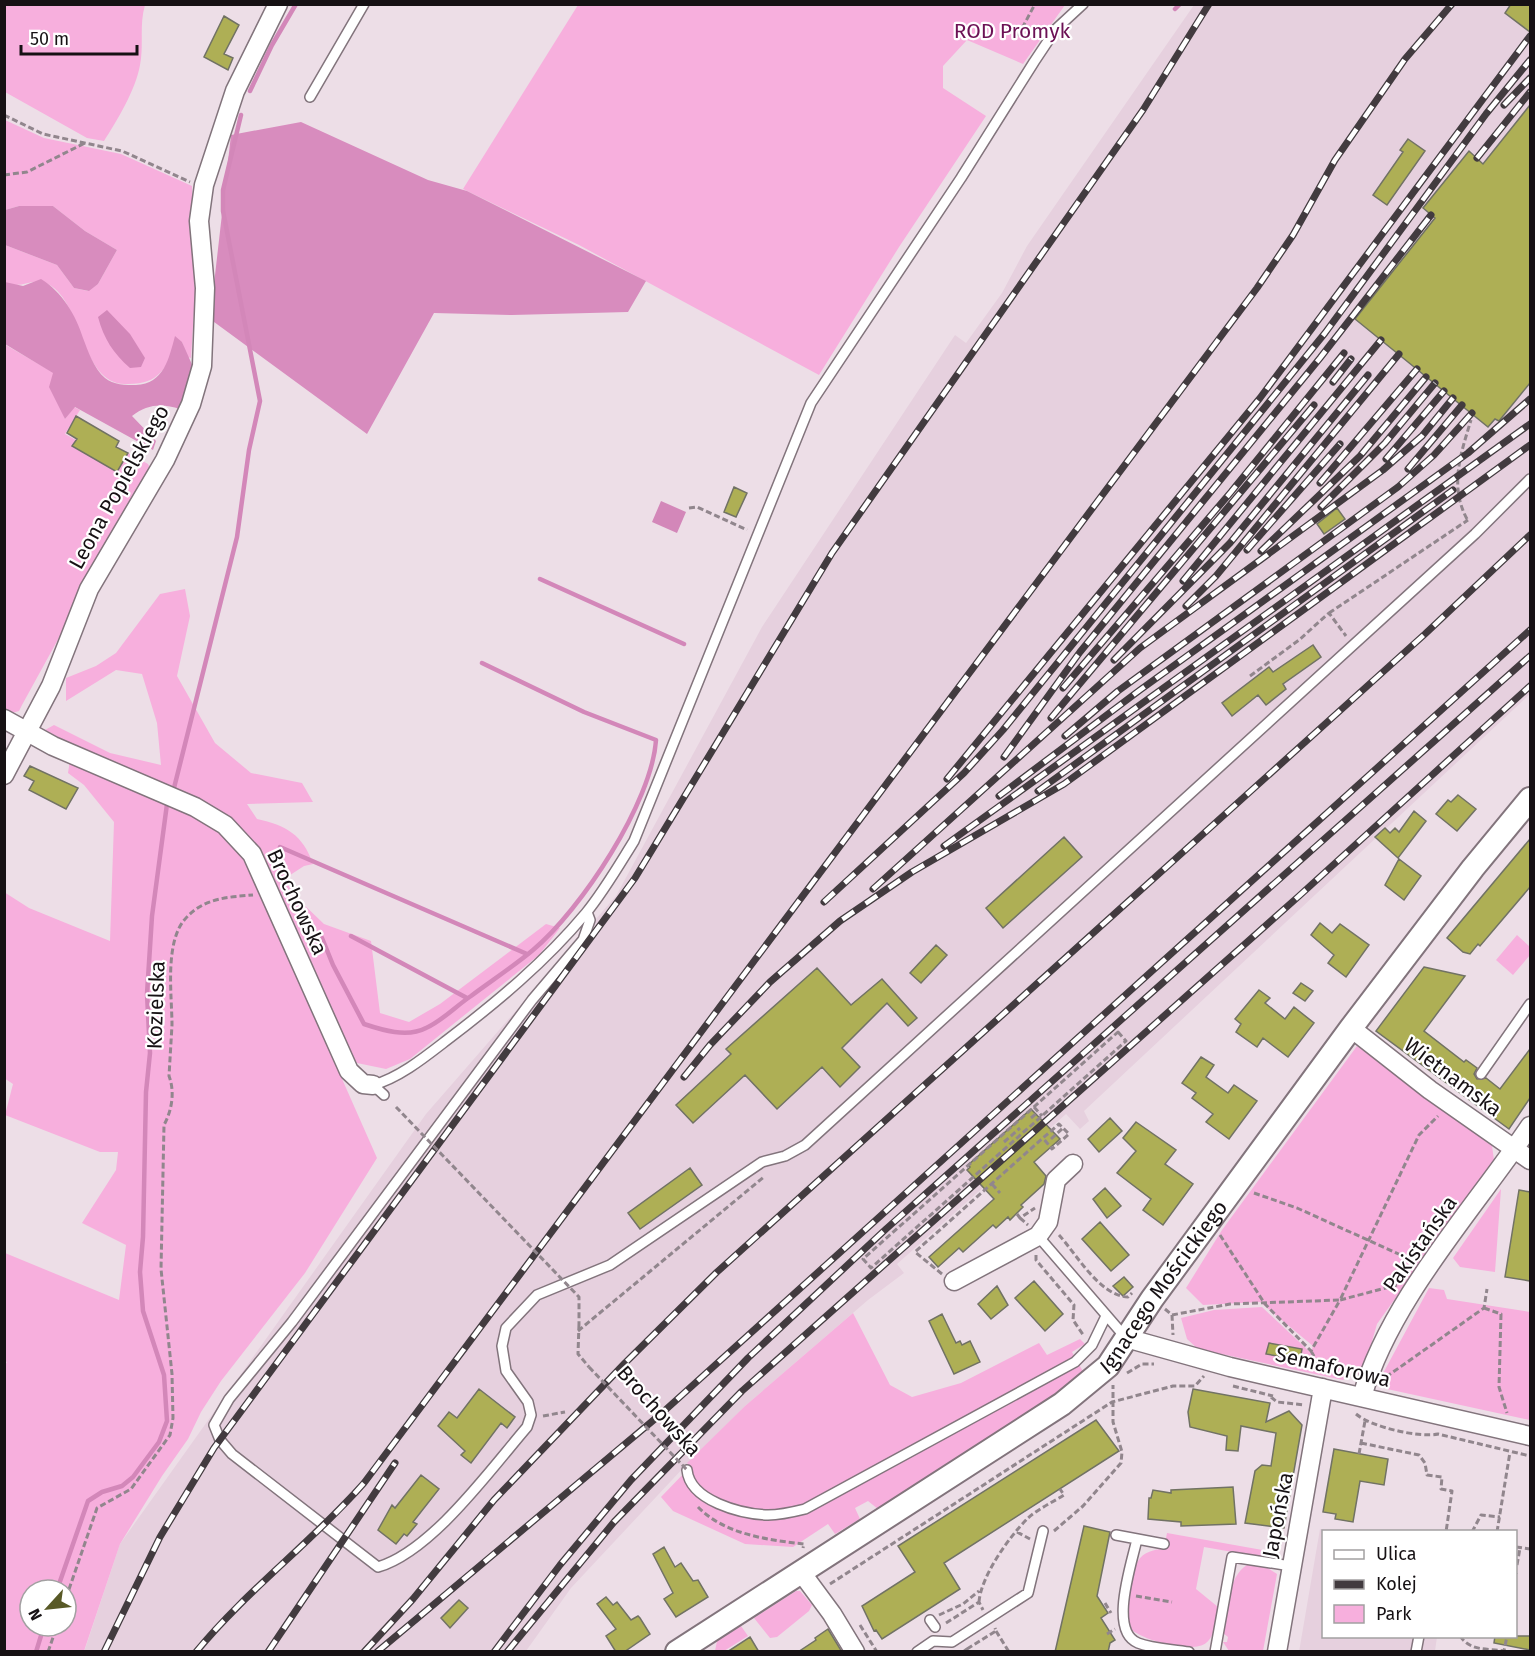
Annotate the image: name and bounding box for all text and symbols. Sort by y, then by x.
scale bar [21,18,136,56]
park label: ROD Promyk [954,18,1071,44]
text: 50 m [30,28,69,50]
street label: Leona Popielskiego [63,400,175,574]
street label: Brochowska [261,845,333,959]
street label: Kozielska [141,960,171,1050]
street label: Wietnamska [1399,1032,1507,1122]
street label: Pakistańska [1377,1191,1463,1297]
street label: Ignacego Mościckiego [1095,1195,1233,1380]
street label: Semaforowa [1273,1341,1393,1393]
street label: Brochowska [611,1360,707,1462]
street label: Japońska [1257,1470,1299,1560]
legend [1322,1530,1517,1638]
text: Ulica [1376,1543,1416,1565]
text: Kolej [1376,1573,1417,1595]
north arrow [18,1578,78,1638]
text: Park [1376,1603,1412,1625]
text: N [24,1606,46,1624]

